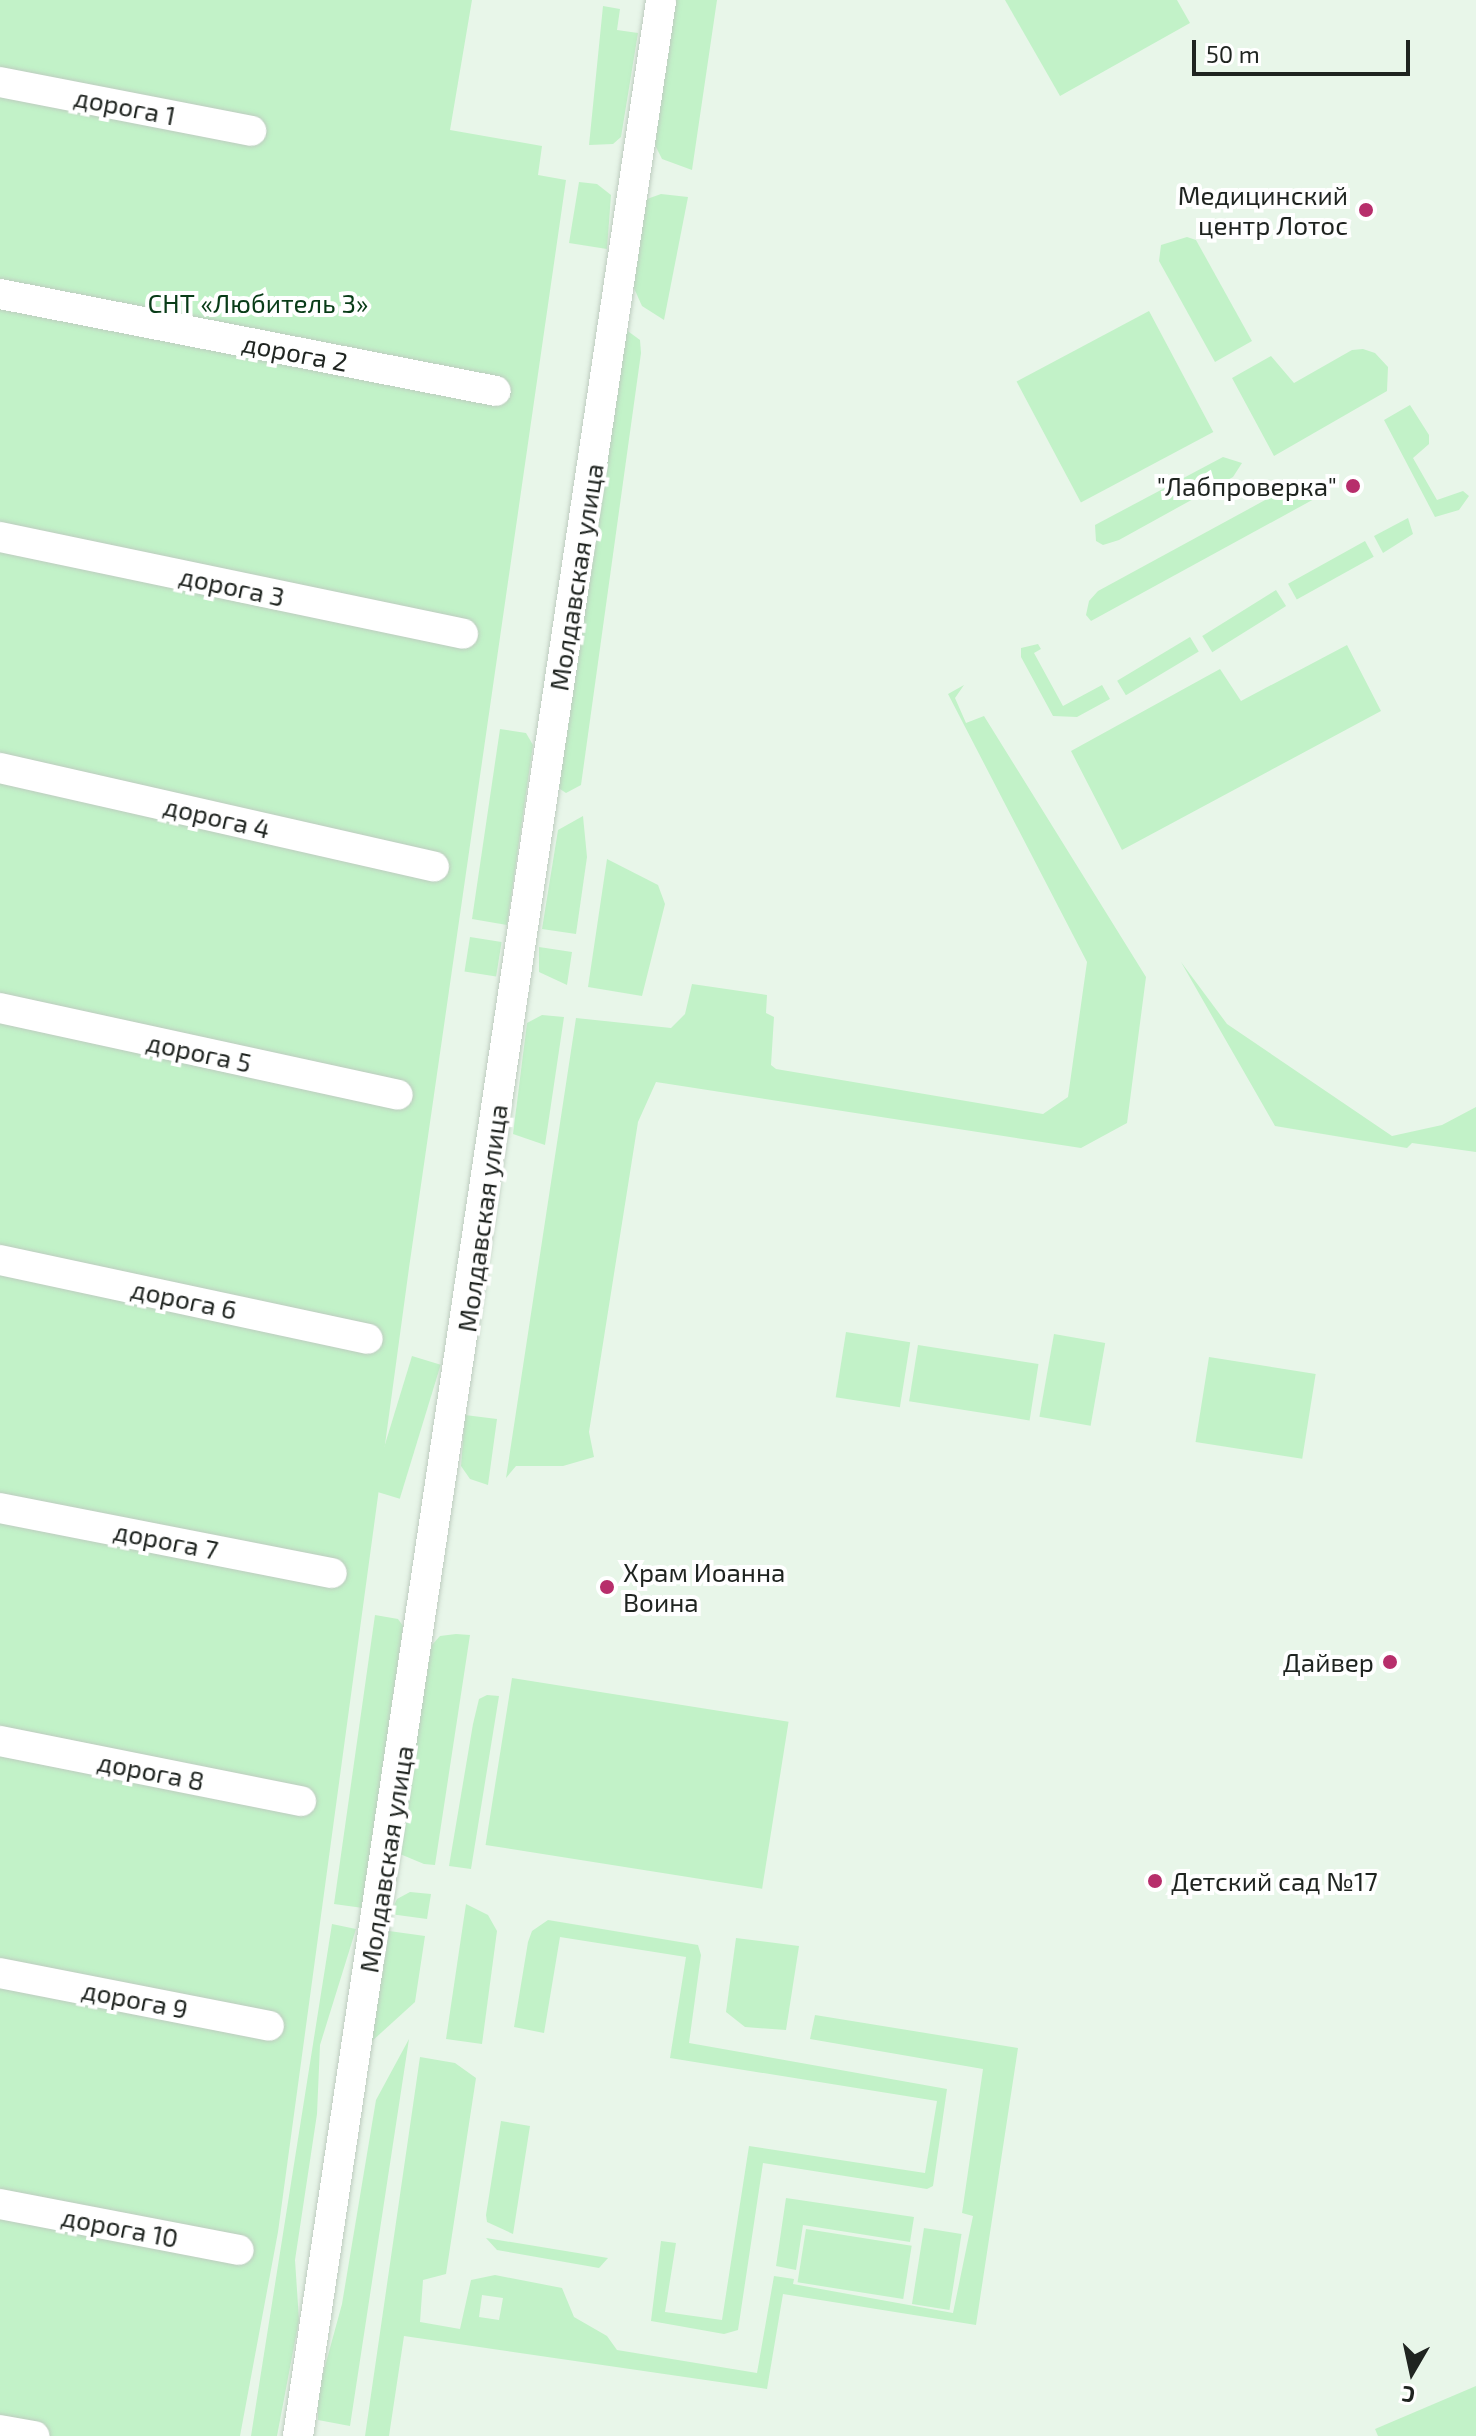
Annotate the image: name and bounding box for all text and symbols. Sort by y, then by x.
scale bar [1196,24,1414,74]
text: 50 m [1206,39,1260,68]
street label: дорога 1 [72,81,178,131]
place label: Медицинский центр Лотос [1178,179,1348,240]
marker: Медицинский центр Лотос [1355,199,1377,221]
park label: СНТ «Любитель 3» [148,287,368,319]
street label: дорога 2 [240,326,350,378]
street label: Молдавская улица [543,461,609,693]
place label: "Лабпроверка" [1157,470,1337,502]
marker: "Лабпроверка" [1344,477,1362,495]
street label: дорога 3 [177,560,287,612]
street label: дорога 4 [161,790,273,844]
street label: дорога 5 [144,1026,254,1078]
street label: Молдавская улица [451,1102,513,1334]
street label: дорога 6 [128,1273,240,1325]
street label: дорога 7 [111,1515,221,1565]
place label: Храм Иоанна Воина [623,1556,785,1618]
marker: Храм Иоанна Воина [598,1578,616,1596]
place label: Дайвер [1283,1646,1374,1678]
marker: Дайвер [1381,1653,1399,1671]
street label: Молдавская улица [353,1743,419,1975]
street label: дорога 8 [95,1745,207,1797]
place label: Детский сад №17 [1171,1865,1378,1897]
marker: Детский сад №17 [1146,1872,1164,1890]
street label: дорога 9 [79,1973,191,2025]
street label: дорога 10 [59,2200,181,2254]
north arrow [1372,2332,1452,2412]
text: С [1400,2382,1417,2410]

